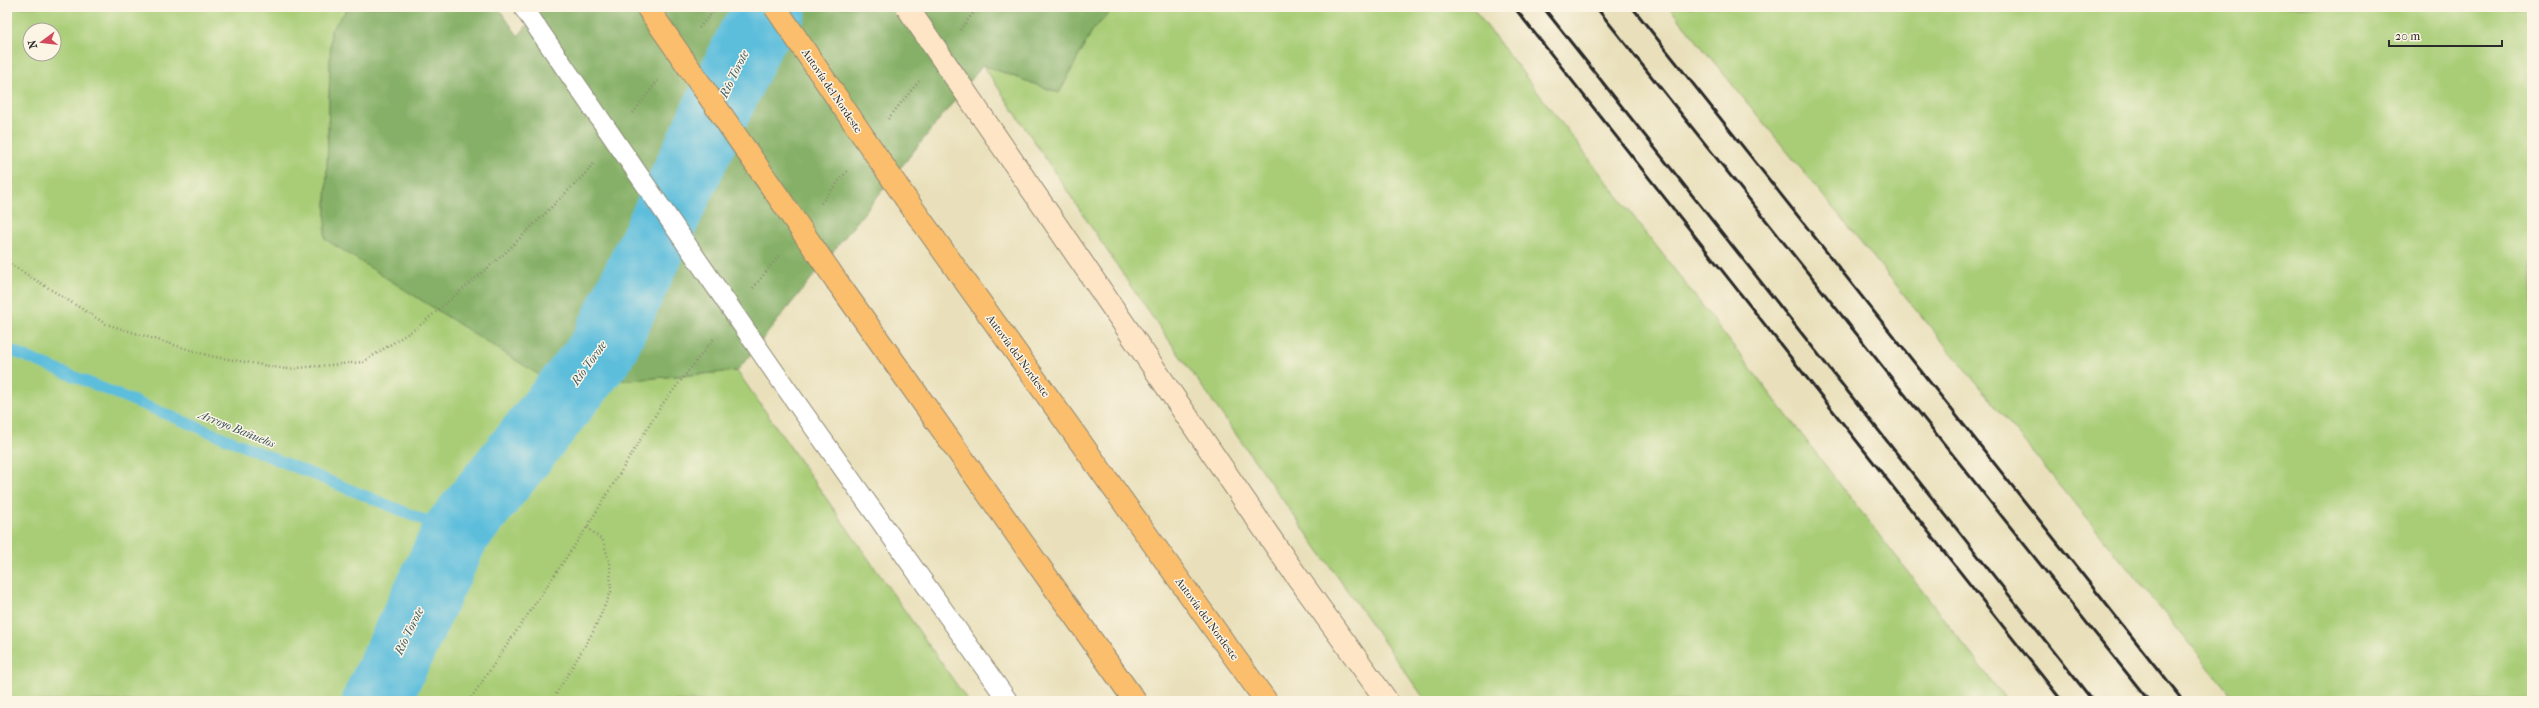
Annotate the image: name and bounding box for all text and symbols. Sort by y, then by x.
north arrow [22,22,62,62]
scale bar [2389,22,2502,48]
text: 20 m [2395,29,2420,43]
text: N [25,38,40,50]
street label: Autovía del Nordeste [798,46,865,136]
water label: Río Torote [716,47,752,101]
street label: Autovía del Nordeste [983,312,1053,400]
water label: Río Torote [568,337,610,389]
water label: Arroyo Bañuelos [195,407,277,451]
street label: Autovía del Nordeste [1172,575,1242,663]
water label: Río Torote [391,604,427,658]

